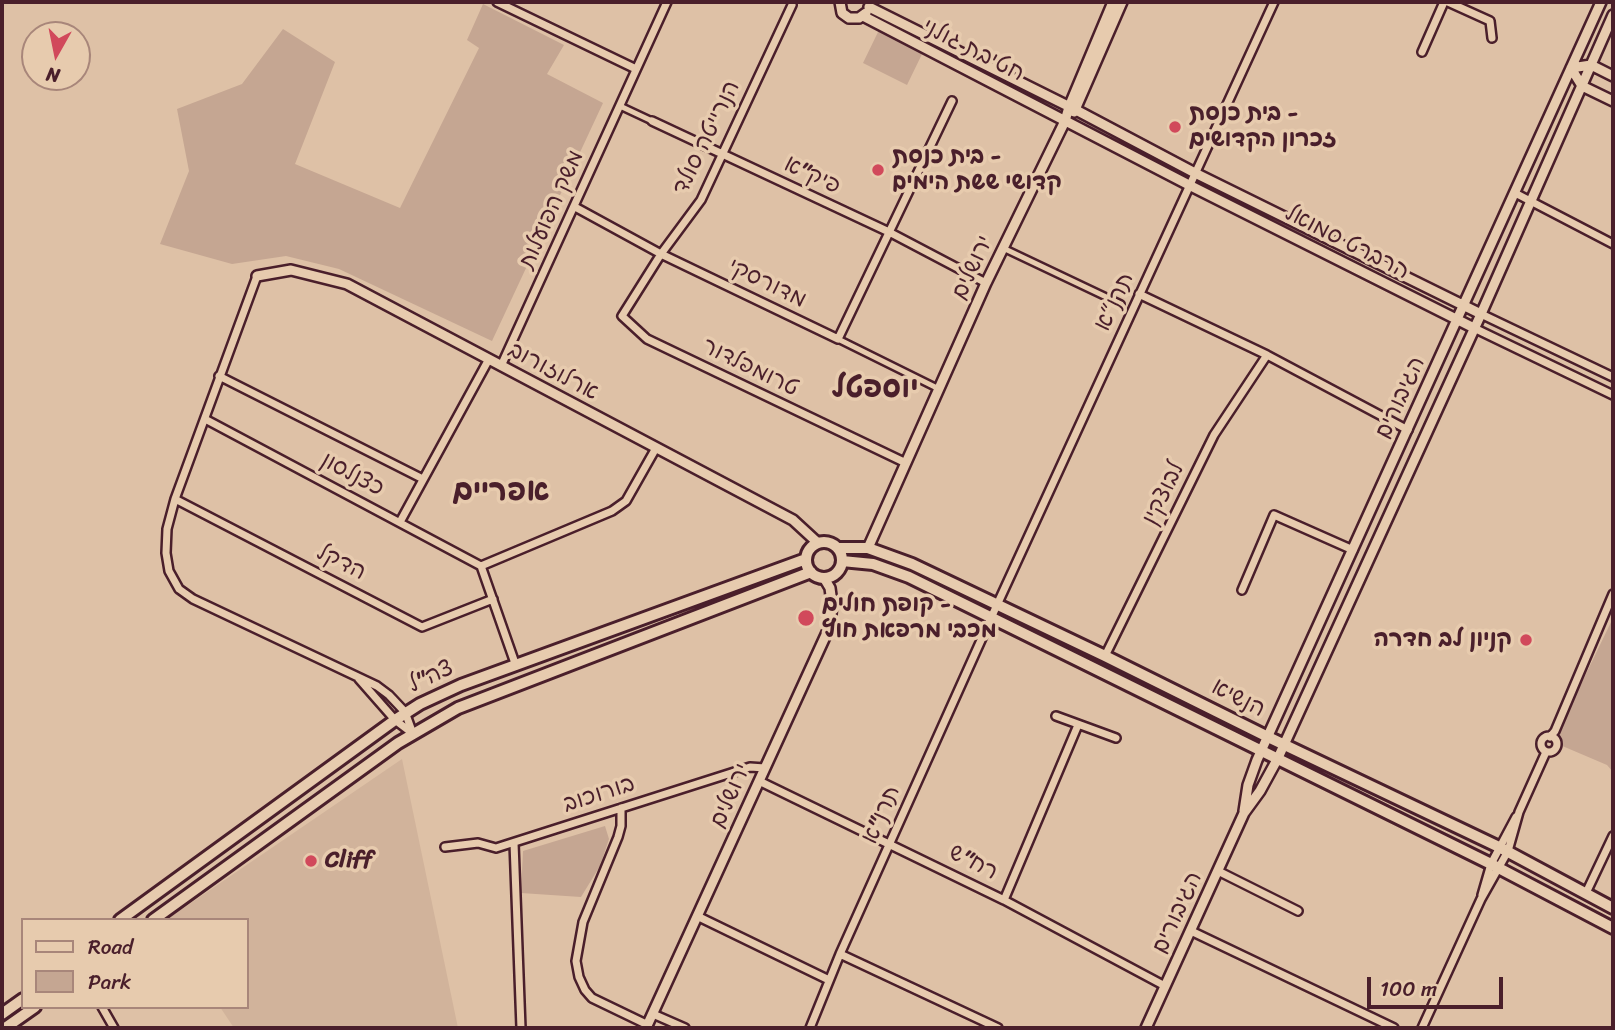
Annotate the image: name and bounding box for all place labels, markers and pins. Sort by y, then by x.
place label: בית כנסת - זכרון הקדושים [1189,100,1337,154]
marker: בית כנסת - זכרון הקדושים [1167,119,1183,135]
place label: בית כנסת - קדושי ששת הימים [892,143,1062,197]
marker: בית כנסת - קדושי ששת הימים [870,162,886,178]
place label: קופת חולים - מכבי מרפאת חוץ [822,591,997,645]
marker: קופת חולים - מכבי מרפאת חוץ [796,608,816,628]
place label: קניון לב חדרה [1374,626,1512,654]
marker: קניון לב חדרה [1518,632,1534,648]
place label: Cliff [325,847,373,875]
marker: Cliff [303,853,319,869]

